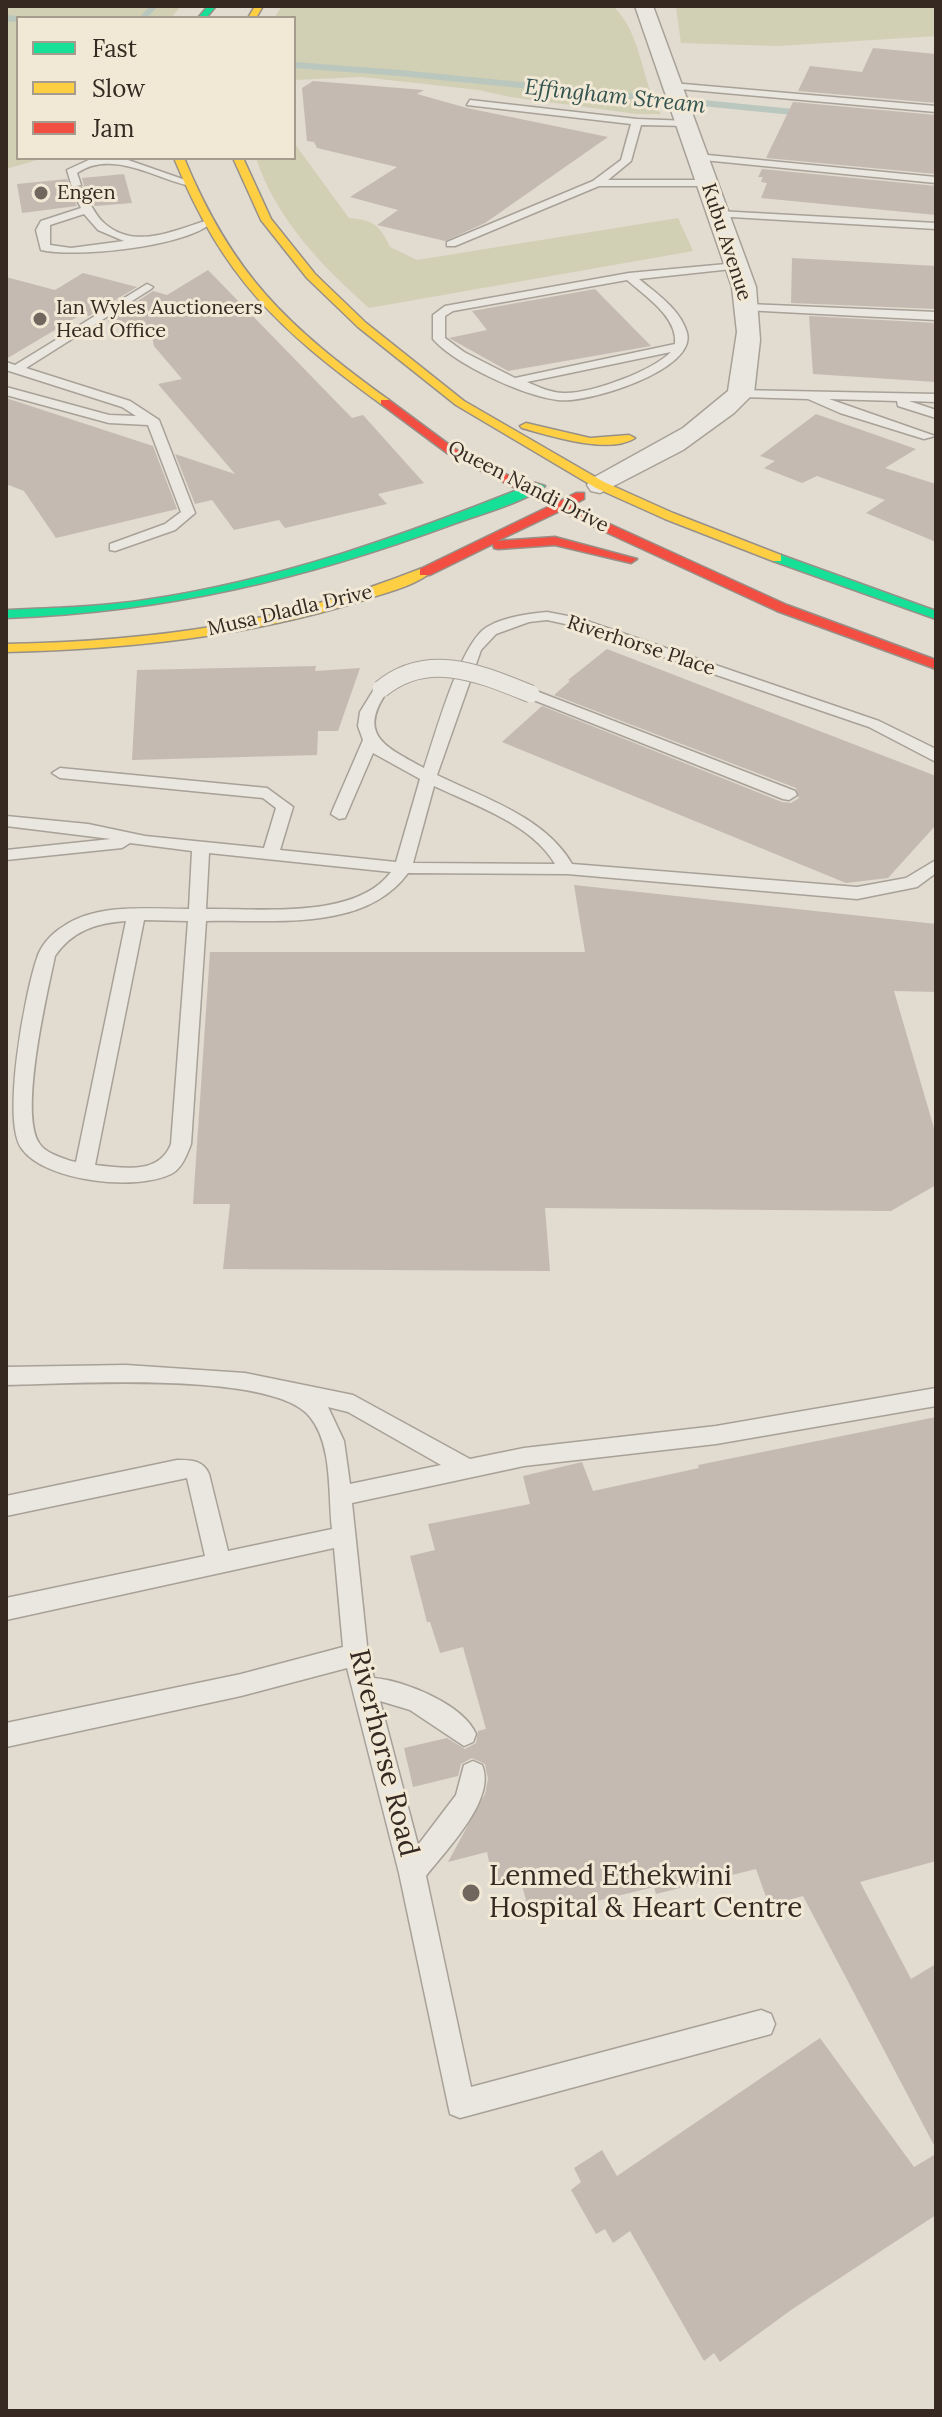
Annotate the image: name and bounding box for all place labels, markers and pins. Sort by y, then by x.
place label: Engen [57,181,116,205]
marker: Engen [32,184,50,202]
place label: Ian Wyles Auctioneers Head Office [56,296,263,343]
marker: Ian Wyles Auctioneers Head Office [31,310,49,328]
place label: Lenmed Ethekwini Hospital & Heart Centre [489,1860,802,1926]
marker: Lenmed Ethekwini Hospital & Heart Centre [460,1882,482,1904]

